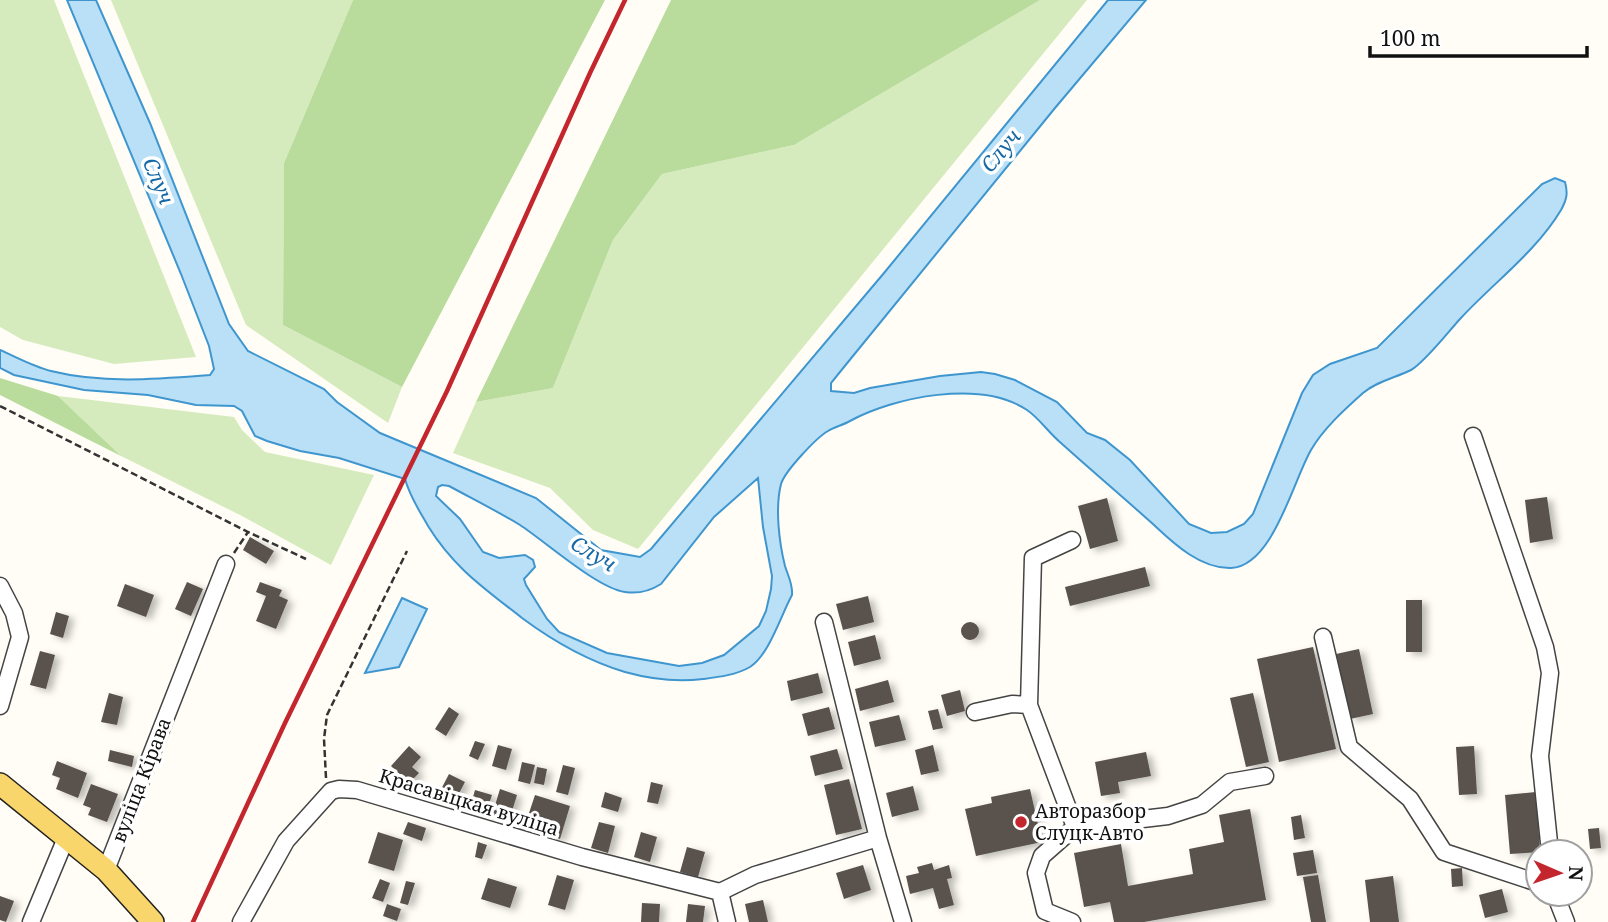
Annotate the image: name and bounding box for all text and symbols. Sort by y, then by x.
scale bar [1370,14,1587,58]
text: 100 m [1380,24,1441,52]
water label: Случ [974,123,1027,178]
water label: Случ [137,153,181,208]
water label: Случ [566,529,622,578]
street label: вуліца Кірава [105,714,177,846]
street label: Красавіцкая вуліца [376,762,562,842]
place label: Авторазбор Слуцк-Авто [1035,798,1146,846]
marker: Авторазбор Слуцк-Авто [1013,814,1029,830]
north arrow [1524,838,1594,908]
text: N [1563,866,1589,882]

